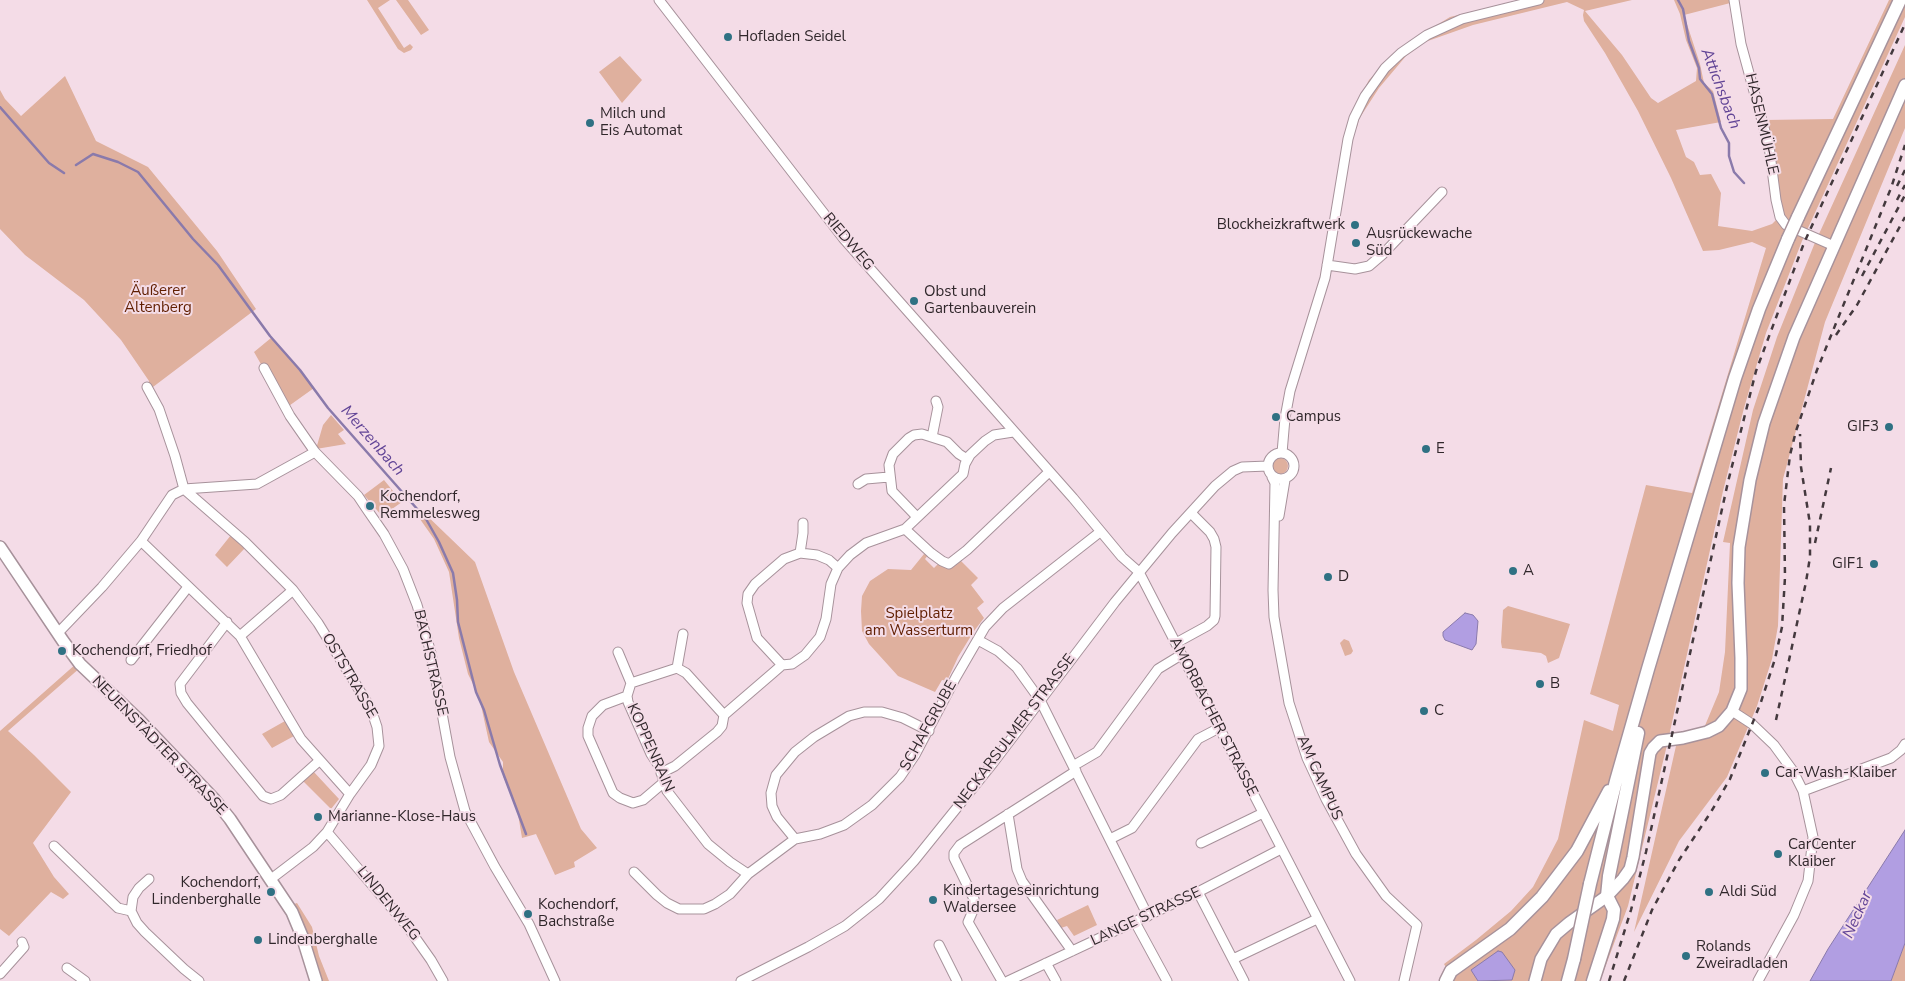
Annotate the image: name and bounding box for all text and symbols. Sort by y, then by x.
place label: Hofladen Seidel [738,28,846,46]
marker: Hofladen Seidel [722,31,734,43]
water label: Attichsbach [1696,46,1744,132]
street label: HASENMÜHLE [1741,72,1781,176]
place label: Milch und Eis Automat [600,105,682,140]
marker: Milch und Eis Automat [584,117,596,129]
street label: RIEDWEG [819,210,877,274]
place label: Blockheizkraftwerk [1217,216,1345,234]
marker: Blockheizkraftwerk [1349,219,1361,231]
place label: Ausrückewache Süd [1366,225,1472,260]
marker: Ausrückewache Süd [1350,237,1362,249]
park label: Äußerer Altenberg [124,282,192,317]
place label: Obst und Gartenbauverein [924,283,1036,318]
marker: Obst und Gartenbauverein [908,295,920,307]
water label: Merzenbach [336,402,408,480]
place label: Campus [1286,408,1341,426]
marker: Campus [1270,411,1282,423]
place label: GIF3 [1847,418,1879,436]
marker: GIF3 [1883,421,1895,433]
place label: E [1436,440,1445,458]
marker: E [1420,443,1432,455]
place label: Kochendorf, Remmelesweg [380,488,480,523]
marker: Kochendorf, Remmelesweg [364,500,376,512]
place label: GIF1 [1832,555,1864,573]
marker: GIF1 [1868,558,1880,570]
place label: A [1523,562,1534,580]
marker: A [1507,565,1519,577]
place label: D [1338,568,1349,586]
marker: D [1322,571,1334,583]
park label: Spielplatz am Wasserturm [865,605,973,640]
street label: BACHSTRASSE [409,608,451,718]
street label: OSTSTRASSE [317,630,381,722]
street label: AMORBACHER STRASSE [1165,634,1261,800]
place label: Kochendorf, Friedhof [72,642,212,660]
marker: Kochendorf, Friedhof [56,645,68,657]
street label: NECKARSULMER STRASSE [951,651,1079,813]
street label: NEUENSTÄDTER STRASSE [88,673,230,819]
place label: B [1550,675,1560,693]
street label: SCHAFGRUBE [897,678,961,774]
marker: B [1534,678,1546,690]
street label: KOPPENRAIN [622,701,678,795]
place label: C [1434,702,1444,720]
marker: C [1418,705,1430,717]
street label: AM CAMPUS [1292,733,1346,823]
place label: Car-Wash-Klaiber [1775,764,1897,782]
marker: Car-Wash-Klaiber [1759,767,1771,779]
place label: Marianne-Klose-Haus [328,808,476,826]
marker: Marianne-Klose-Haus [312,811,324,823]
place label: CarCenter Klaiber [1788,836,1856,871]
marker: CarCenter Klaiber [1772,848,1784,860]
street label: LINDENWEG [353,863,423,945]
place label: Kochendorf, Lindenberghalle [152,874,261,909]
place label: Kindertageseinrichtung Waldersee [943,882,1099,917]
place label: Aldi Süd [1719,883,1777,901]
street label: LANGE STRASSE [1088,884,1204,950]
marker: Kochendorf, Lindenberghalle [265,886,277,898]
marker: Aldi Süd [1703,886,1715,898]
water label: Neckar [1839,888,1877,942]
marker: Kindertageseinrichtung Waldersee [927,894,939,906]
place label: Kochendorf, Bachstraße [538,896,618,931]
marker: Kochendorf, Bachstraße [522,908,534,920]
place label: Lindenberghalle [268,931,377,949]
marker: Lindenberghalle [252,934,264,946]
place label: Rolands Zweiradladen [1696,938,1788,973]
marker: Rolands Zweiradladen [1680,950,1692,962]

